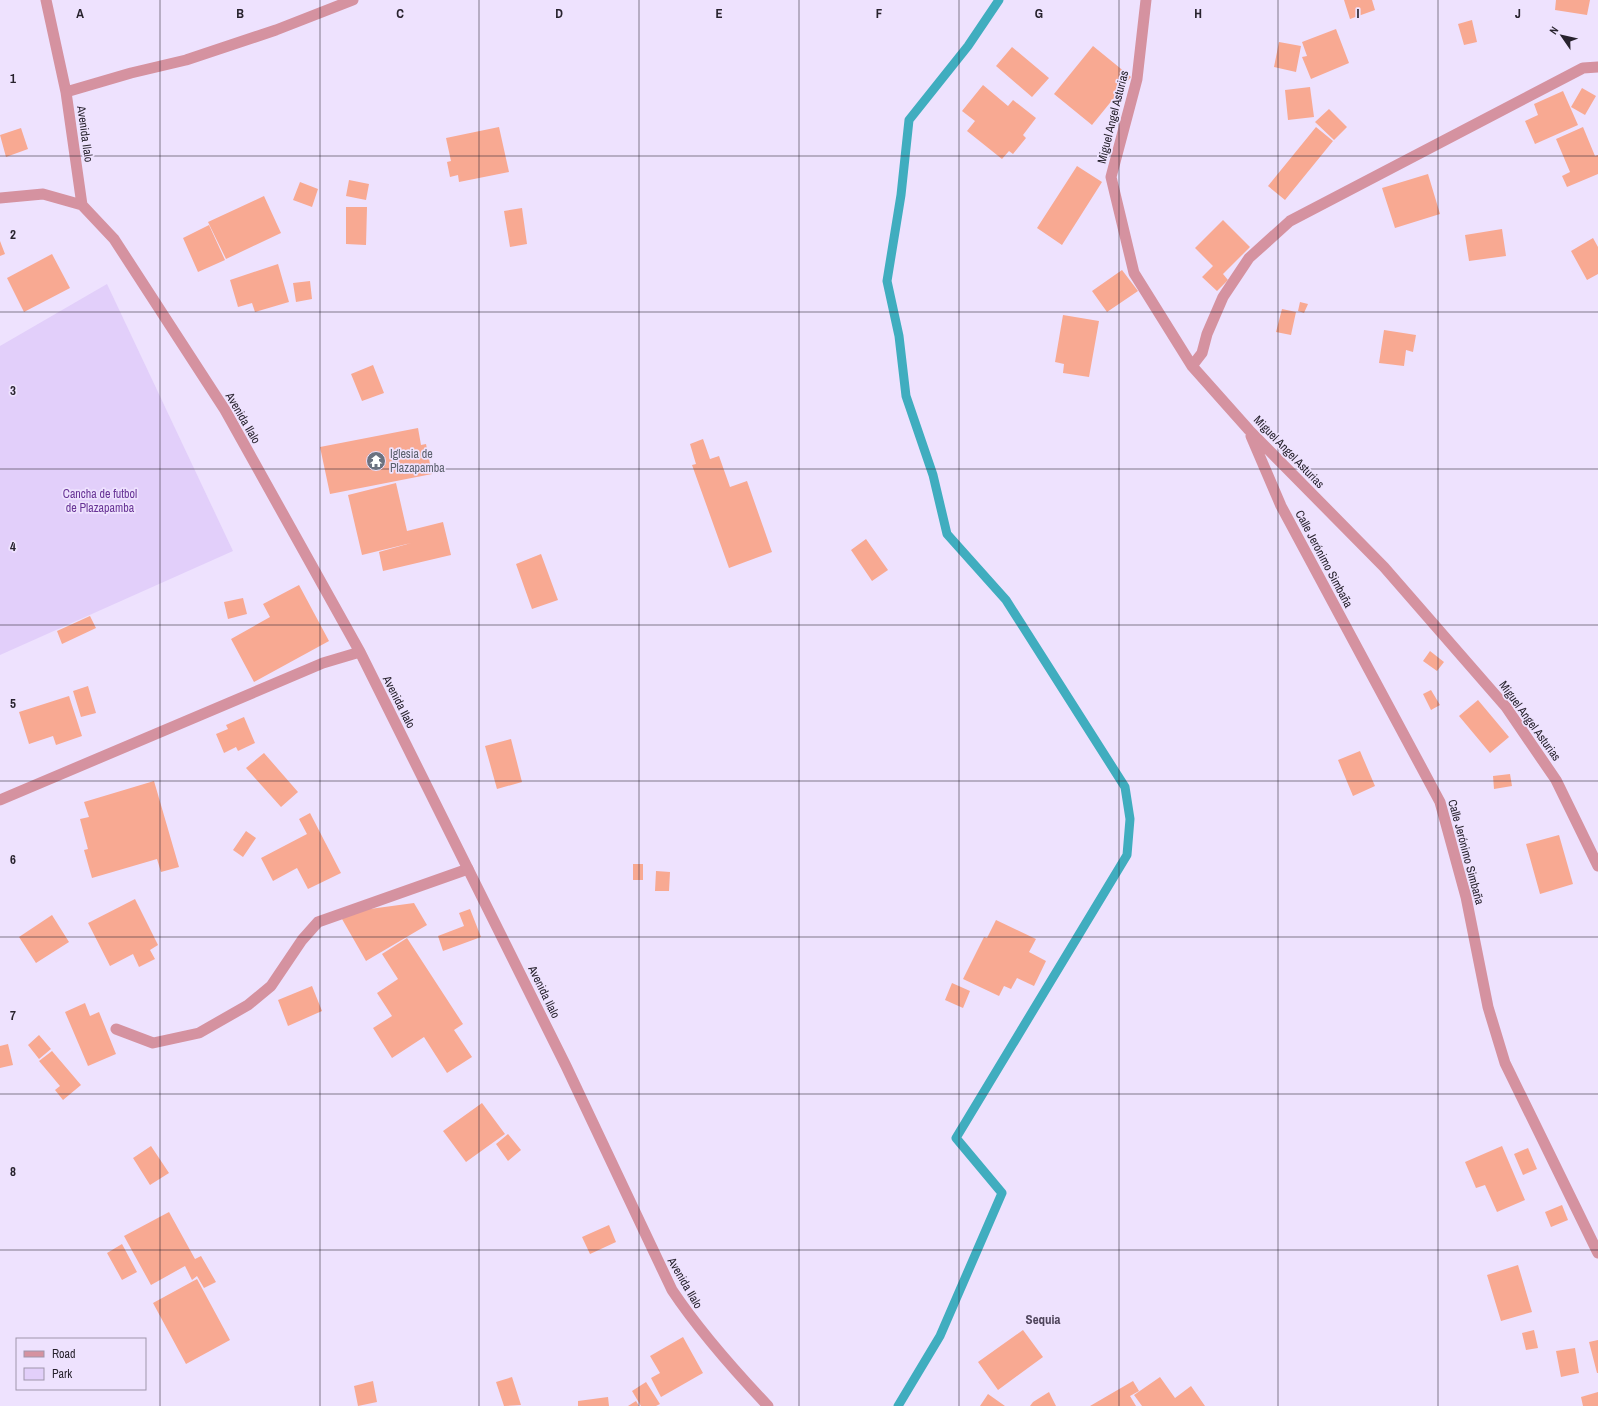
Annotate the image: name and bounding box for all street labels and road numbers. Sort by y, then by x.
street label: Miguel Angel Asturias [1094,69,1132,165]
street label: Avenida Ilalo [73,104,97,163]
street label: Avenida Ilalo [221,389,264,447]
street label: Miguel Angel Asturias [1250,412,1328,492]
street label: Calle Jerónimo Simbaña [1292,507,1357,611]
street label: Avenida Ilalo [379,672,419,731]
street label: Miguel Angel Asturias [1496,678,1564,764]
street label: Calle Jerónimo Simbaña [1444,798,1488,907]
street label: Avenida Ilalo [524,962,564,1021]
street label: Avenida Ilalo [663,1254,706,1312]

